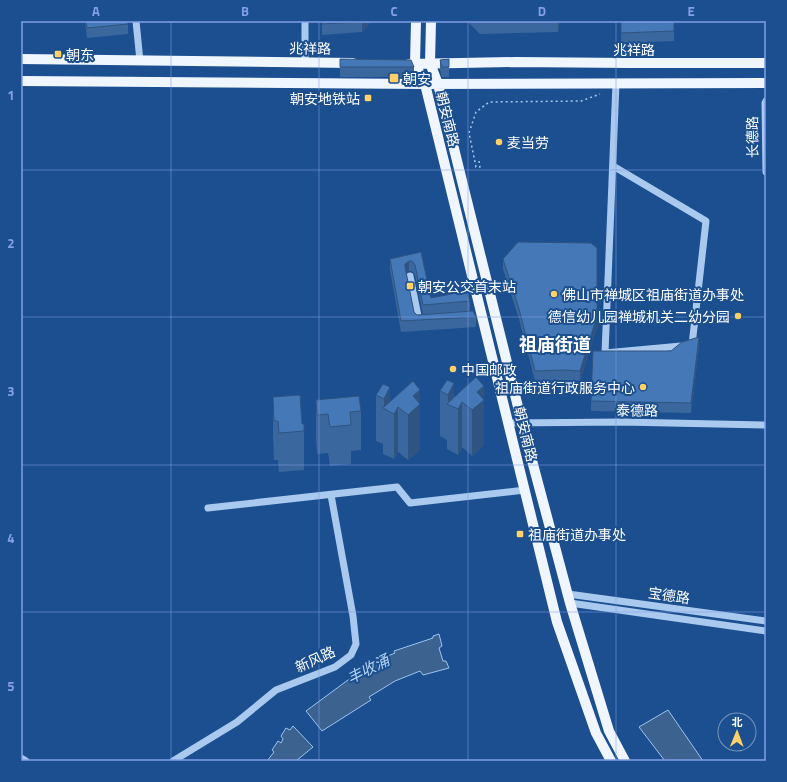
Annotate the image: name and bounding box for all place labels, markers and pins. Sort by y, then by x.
place label: 朝东 [66,44,94,65]
marker: 朝东 [53,49,63,59]
place label: 朝安 [403,68,431,89]
marker: 朝安 [388,72,400,84]
place label: 朝安地铁站 [290,88,360,109]
marker: 朝安地铁站 [363,93,373,103]
place label: 麦当劳 [507,132,549,153]
marker: 麦当劳 [494,137,504,147]
place label: 朝安公交首末站 [418,276,516,297]
marker: 朝安公交首末站 [405,281,415,291]
place label: 佛山市禅城区祖庙街道办事处 [562,284,744,305]
marker: 佛山市禅城区祖庙街道办事处 [549,289,559,299]
place label: 德信幼儿园禅城机关二幼分园 [548,306,730,327]
marker: 德信幼儿园禅城机关二幼分园 [733,311,743,321]
place label: 中国邮政 [461,359,517,380]
marker: 中国邮政 [448,364,458,374]
place label: 祖庙街道行政服务中心 [495,377,635,398]
marker: 祖庙街道行政服务中心 [638,382,648,392]
place label: 祖庙街道办事处 [528,524,626,545]
marker: 祖庙街道办事处 [515,529,525,539]

